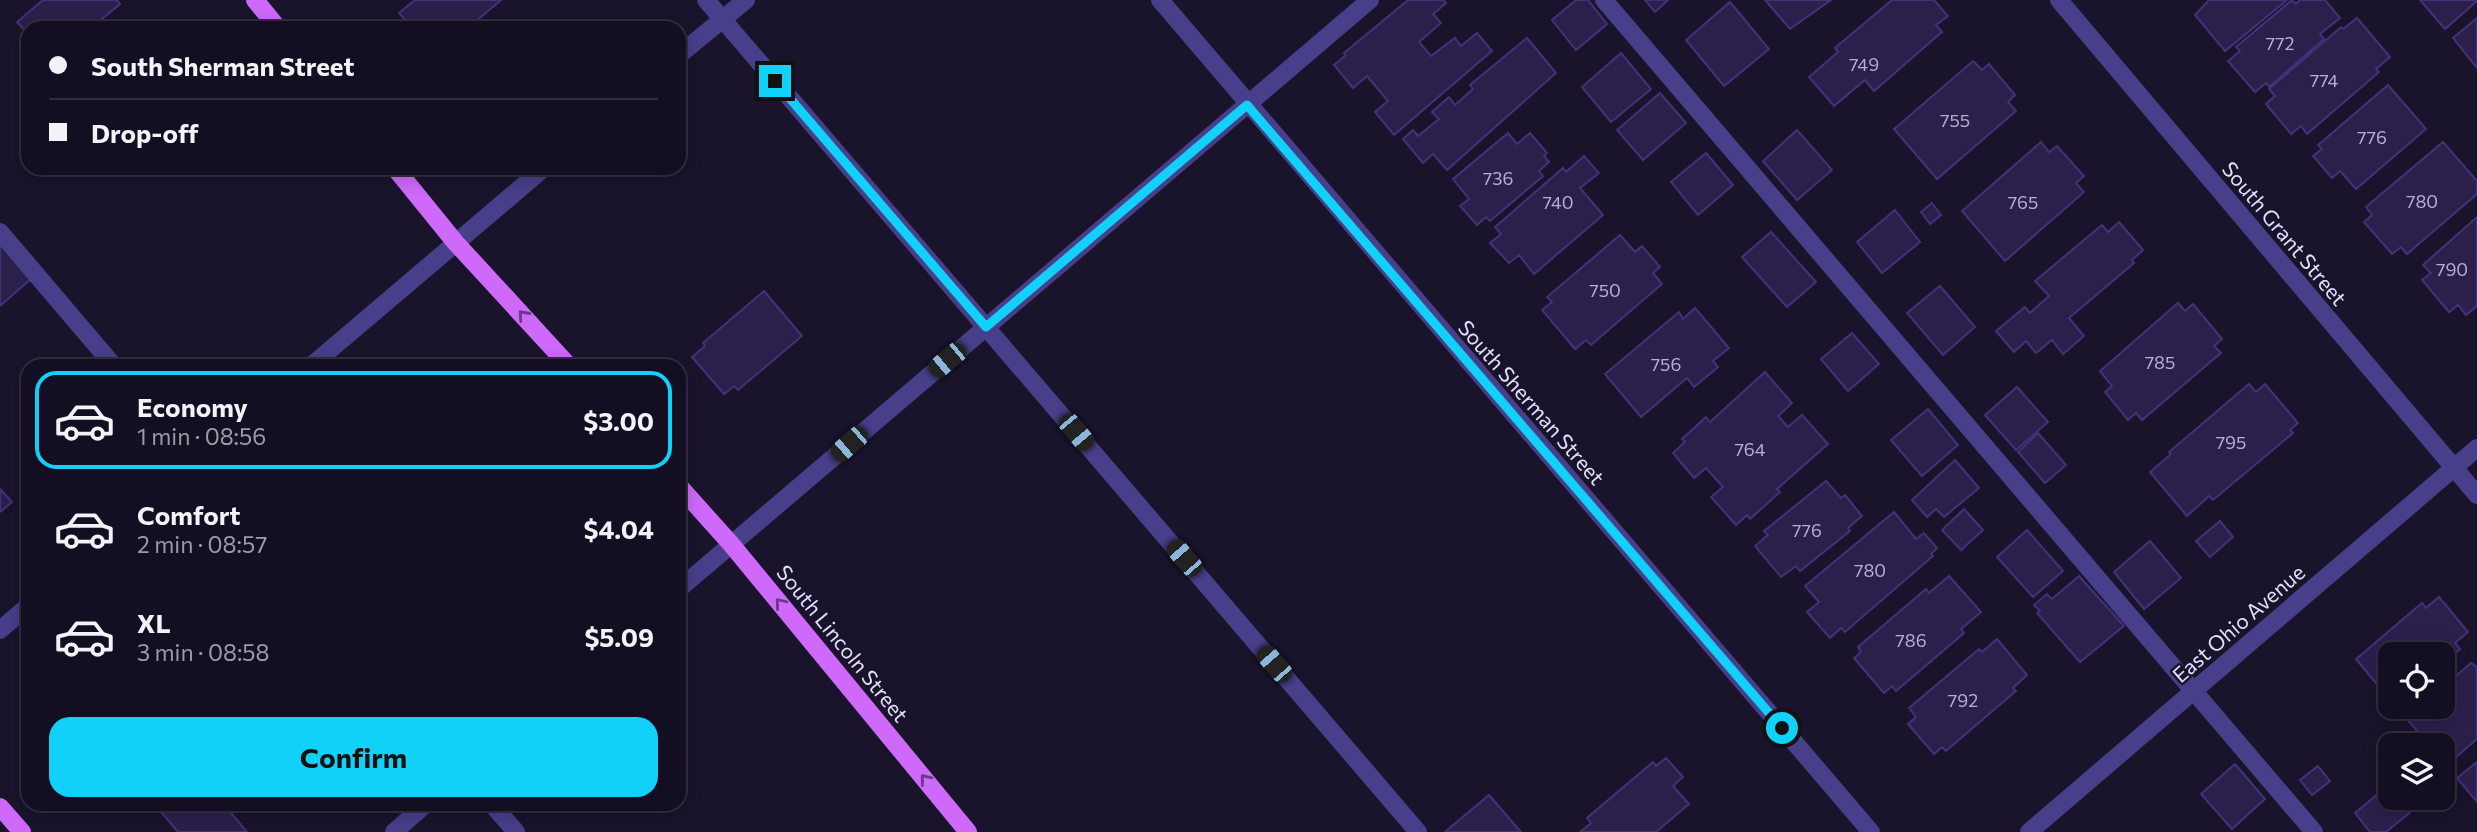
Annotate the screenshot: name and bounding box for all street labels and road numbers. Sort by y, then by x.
street label: South Grant Street [2218,156,2352,310]
street label: South Sherman Street [1454,315,1610,489]
street label: East Ohio Avenue [2167,559,2309,687]
street label: South Lincoln Street [772,560,914,726]

